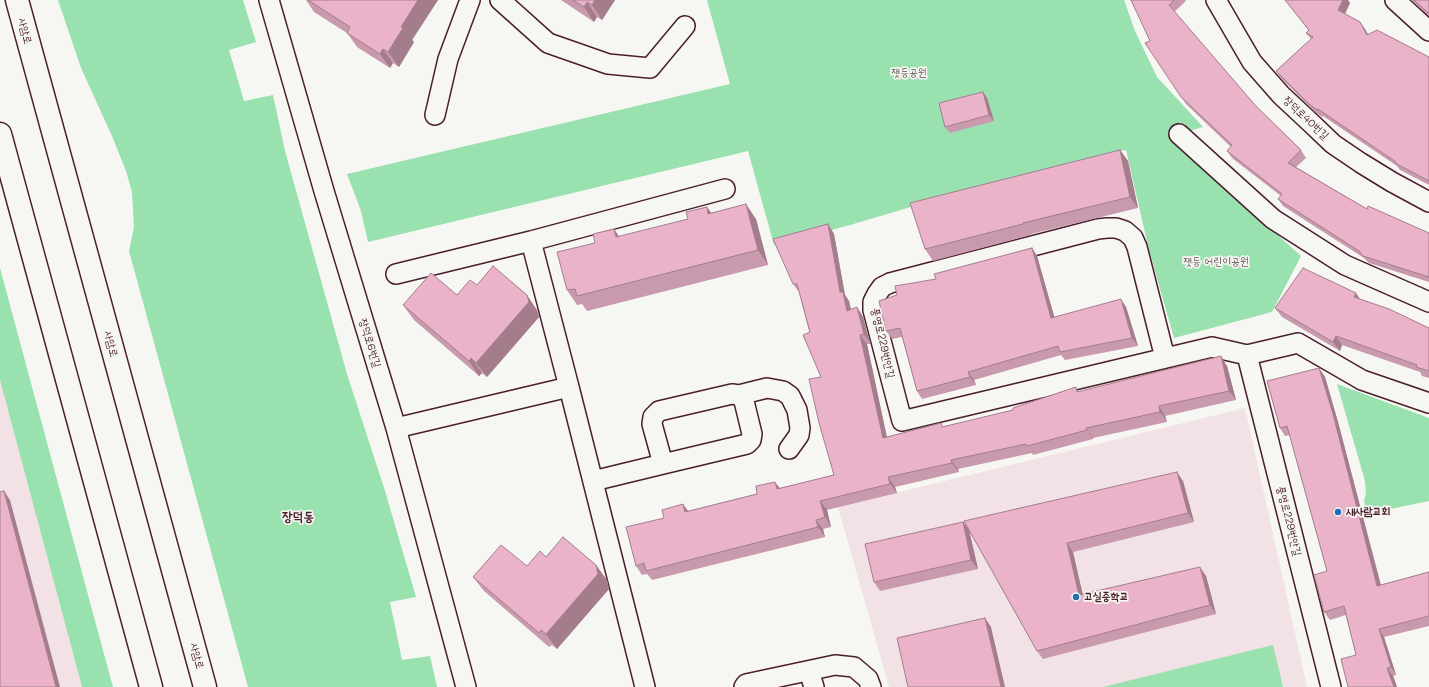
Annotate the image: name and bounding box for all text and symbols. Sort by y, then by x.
street label: 사암로 [15,16,35,46]
park label: 잿등공원 [891,66,927,80]
street label: 장덕로40번길 [1280,94,1332,142]
park label: 잿등 어린이공원 [1183,255,1249,269]
street label: 풍영로229번안길 [868,307,898,379]
street label: 장덕로6번길 [356,317,384,369]
street label: 사암로 [101,329,121,359]
street label: 풍영로229번안길 [1274,485,1304,557]
place label: 새사람교회 [1346,505,1390,519]
marker: 새사람교회 [1333,507,1343,517]
district label: 장덕동 [282,509,314,525]
place label: 고실중학교 [1084,590,1128,604]
marker: 고실중학교 [1071,592,1081,602]
street label: 사암로 [187,641,207,671]

